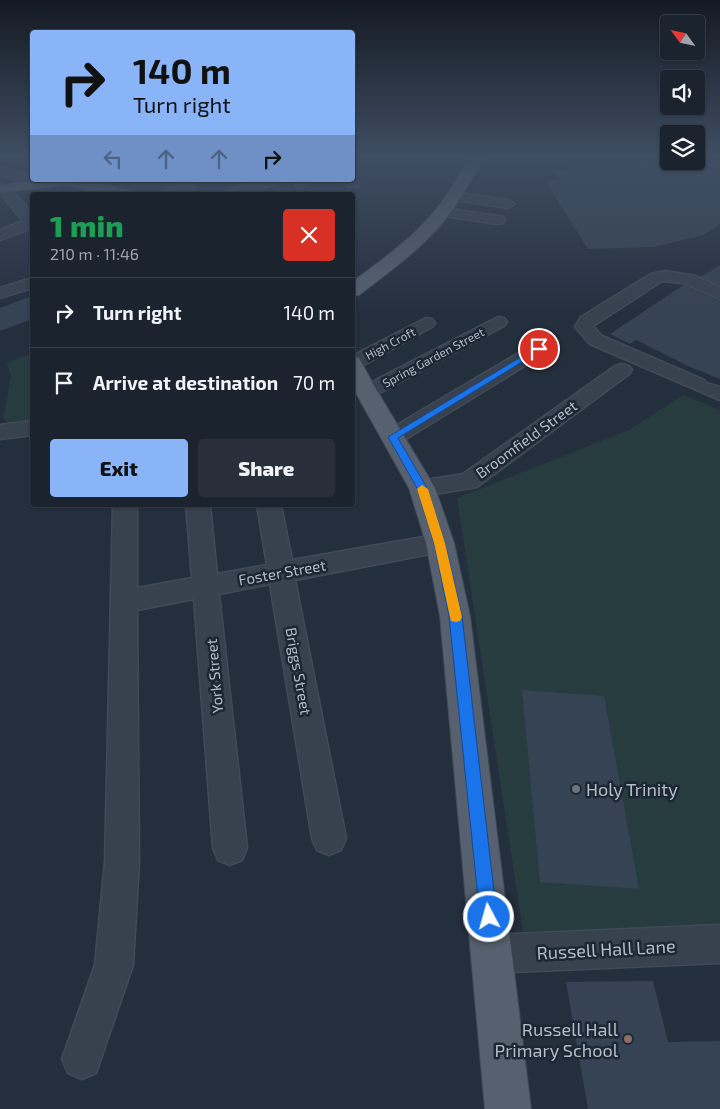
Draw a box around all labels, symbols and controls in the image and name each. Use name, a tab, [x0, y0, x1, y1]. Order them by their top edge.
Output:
north arrow	[660, 15, 705, 60]
map controls	[660, 15, 705, 170]
text: 140 m	[133, 49, 231, 91]
icon: right	[50, 50, 115, 115]
button: sound	[660, 70, 705, 115]
text: Turn right	[133, 91, 231, 117]
button: layers	[660, 125, 705, 170]
icon: left	[99, 145, 127, 173]
icon: ahead	[152, 145, 180, 173]
icon: ahead	[205, 145, 233, 173]
icon: right	[258, 145, 286, 173]
text: 1 min	[50, 207, 124, 243]
button: close	[283, 209, 335, 261]
text: 210 m · 11:46	[50, 244, 139, 263]
icon: right	[50, 299, 78, 327]
text: Turn right	[93, 301, 181, 324]
text: 140 m	[283, 301, 335, 324]
street label: High Croft	[363, 324, 418, 362]
street label: Spring Garden Street	[380, 324, 487, 390]
pin	[518, 328, 560, 370]
icon: arrive	[525, 335, 553, 363]
icon: arrive	[50, 369, 78, 397]
text: Arrive at destination	[93, 371, 278, 394]
text: 70 m	[293, 371, 335, 394]
street label: Broomfield Street	[472, 396, 580, 482]
button: Exit	[50, 439, 188, 497]
button: Share	[198, 439, 335, 497]
street label: Foster Street	[237, 555, 327, 589]
street label: Briggs Street	[282, 626, 316, 716]
street label: York Street	[202, 638, 226, 714]
place label: Holy Trinity	[586, 778, 678, 800]
marker: Holy Trinity	[570, 783, 582, 795]
position arrow	[462, 890, 514, 942]
street label: Russell Hall Lane	[536, 934, 676, 964]
place label: Russell Hall Primary School	[495, 1018, 619, 1061]
marker: Russell Hall Primary School	[622, 1033, 634, 1045]

